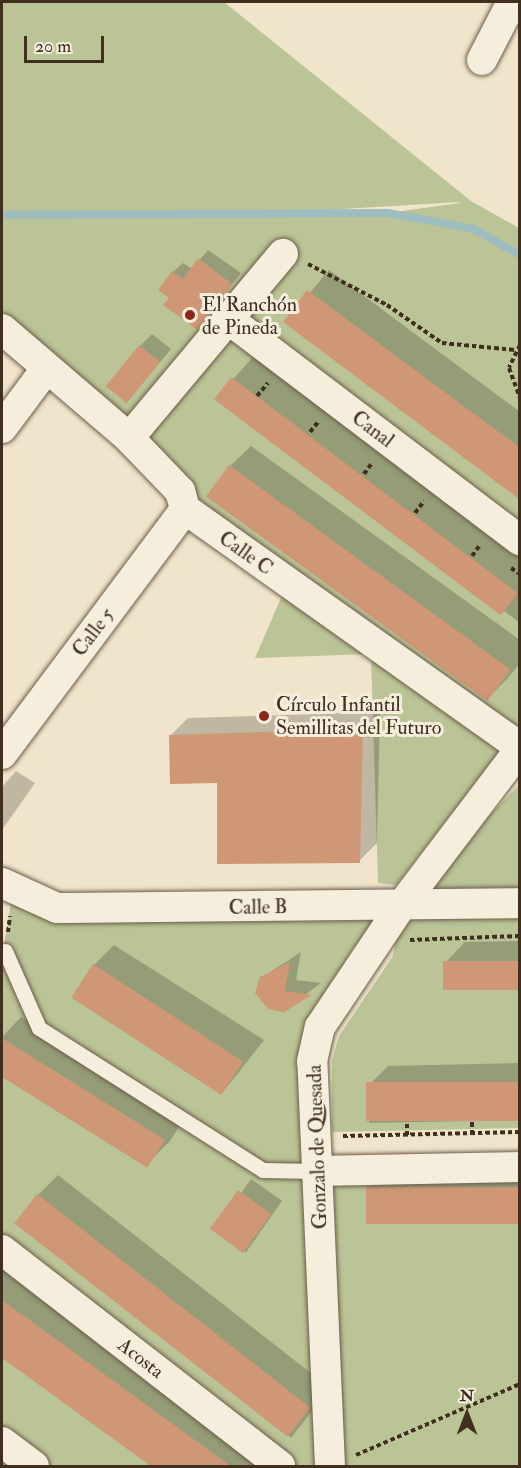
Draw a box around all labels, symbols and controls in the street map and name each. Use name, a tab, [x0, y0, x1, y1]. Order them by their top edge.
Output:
scale bar	[27, 24, 106, 62]
text: 20 m	[35, 35, 71, 58]
place label: El Ranchón de Pineda	[202, 292, 297, 339]
marker: El Ranchón de Pineda	[183, 308, 197, 322]
street label: Canal	[347, 405, 399, 453]
street label: Calle C	[214, 526, 278, 580]
street label: Calle 5	[67, 603, 119, 661]
place label: Círculo Infantil Semillitas del Futuro	[276, 692, 441, 739]
marker: Círculo Infantil Semillitas del Futuro	[257, 709, 271, 723]
street label: Calle B	[228, 894, 288, 920]
street label: Gonzalo de Quesada	[302, 1064, 332, 1230]
street label: Acosta	[113, 1333, 169, 1383]
north arrow	[437, 1384, 497, 1444]
text: N	[460, 1386, 474, 1406]

